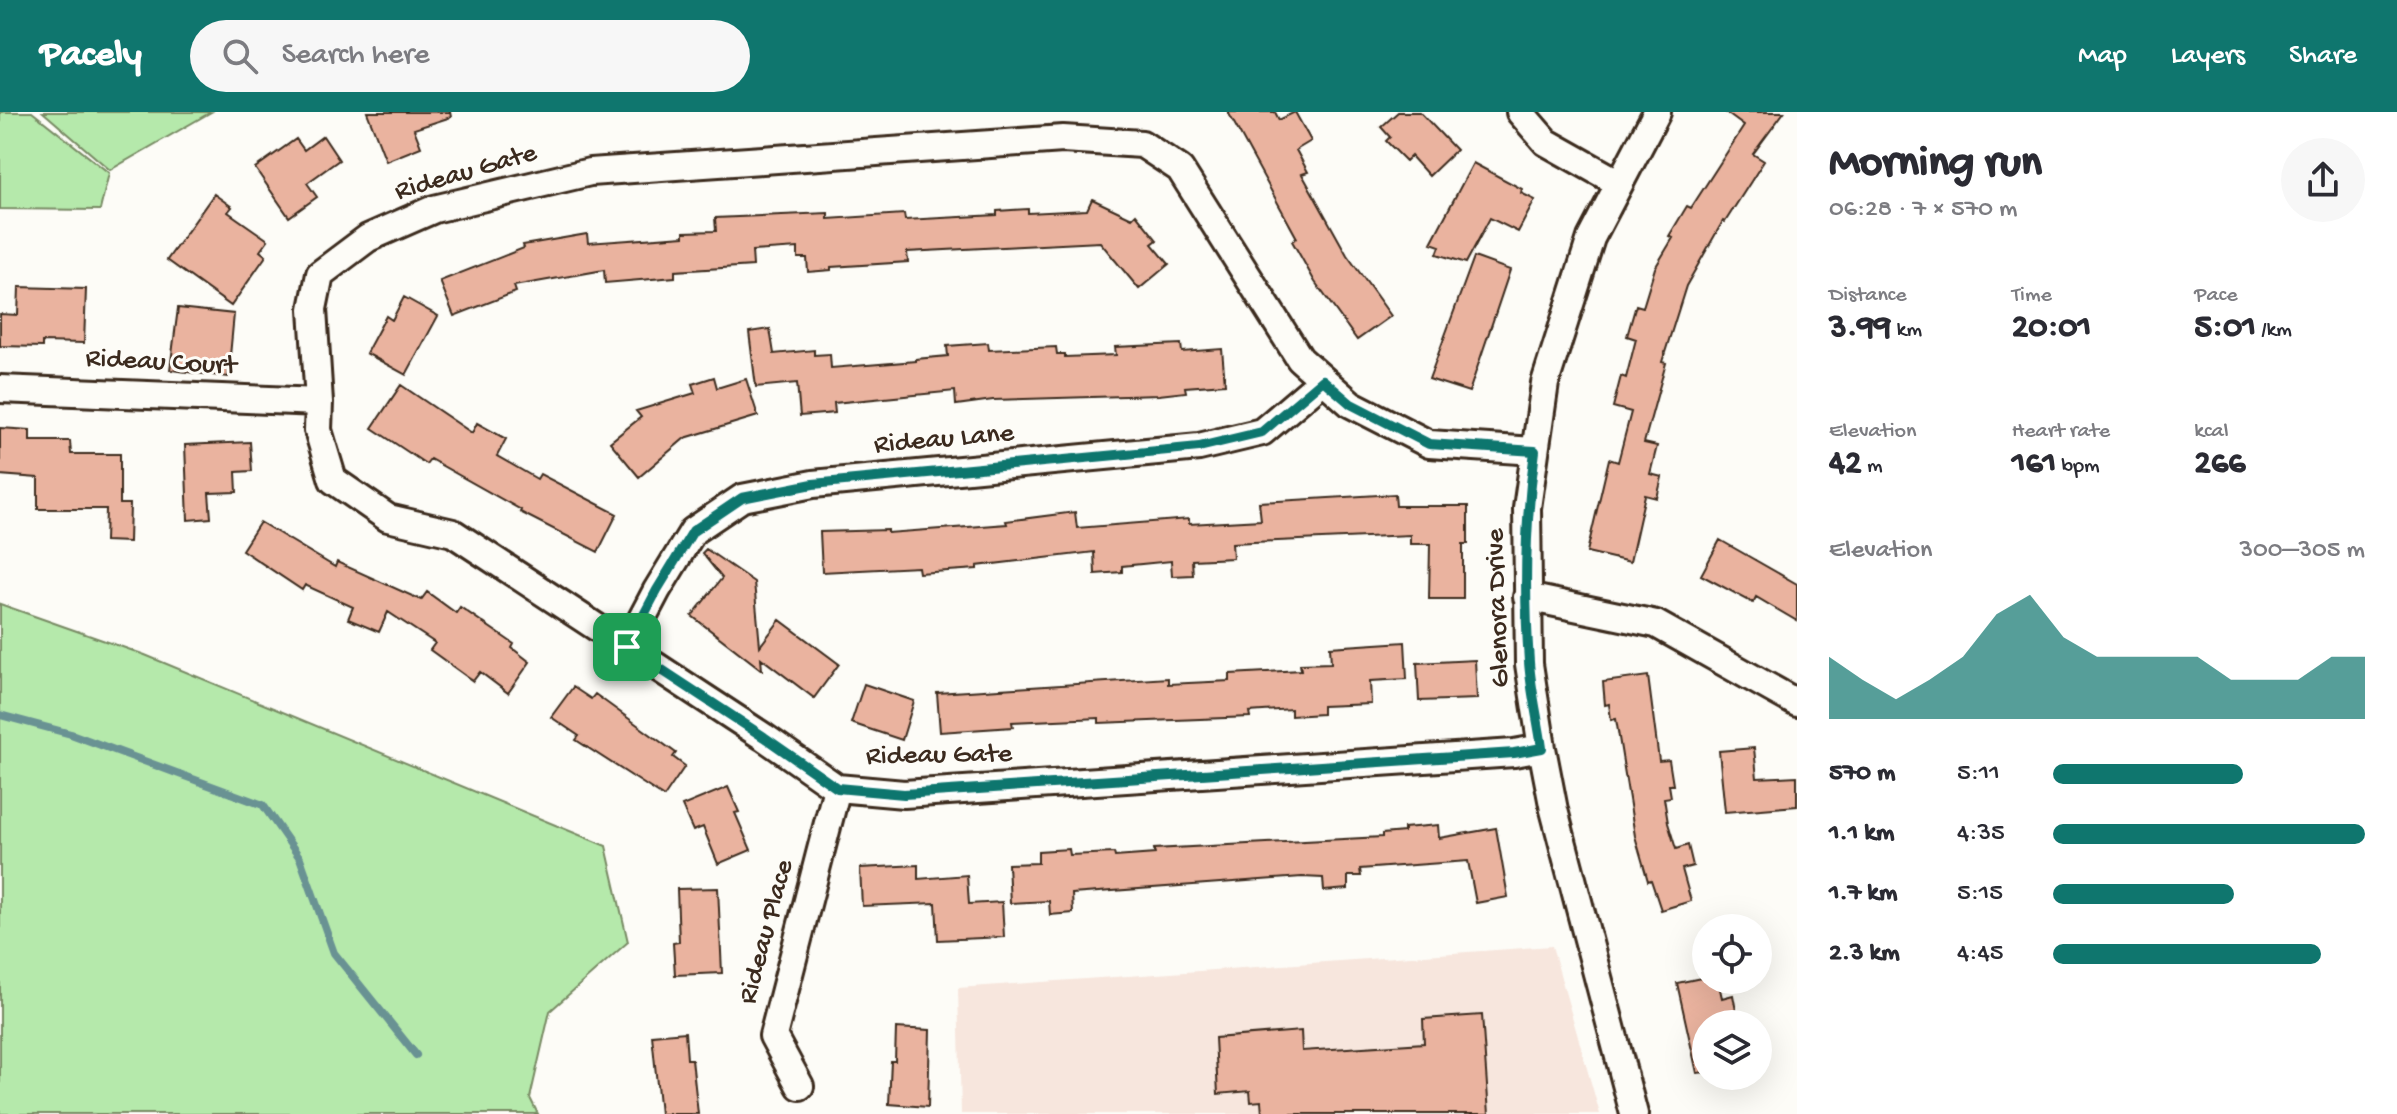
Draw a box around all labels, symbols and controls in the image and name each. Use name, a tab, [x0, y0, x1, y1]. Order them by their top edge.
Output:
search box	[190, 20, 750, 92]
text: Pacely	[40, 34, 142, 78]
icon: search	[218, 34, 262, 78]
text: Search here	[282, 39, 429, 74]
text: Map	[2078, 40, 2127, 73]
text: Layers	[2171, 40, 2245, 73]
text: Share	[2289, 40, 2357, 73]
street label: Rideau Gate	[391, 137, 541, 209]
button: share	[2281, 138, 2365, 222]
text: Morning run	[1829, 139, 2042, 191]
text: 06:28 · 7 × 570 m	[1829, 195, 2018, 226]
text: Distance	[1829, 283, 1907, 309]
text: Time	[2012, 283, 2052, 309]
text: Pace	[2194, 283, 2238, 309]
text: 3.99	[1829, 309, 1891, 349]
text: 20:01	[2012, 309, 2091, 349]
text: 5:01	[2194, 309, 2256, 349]
text: km	[1891, 318, 1922, 344]
text: /km	[2256, 318, 2292, 344]
street label: Rideau Court	[85, 343, 240, 384]
street label: Rideau Lane	[873, 417, 1016, 463]
text: Elevation	[1829, 419, 1916, 445]
text: Heart rate	[2012, 419, 2110, 445]
text: kcal	[2194, 419, 2229, 445]
text: 42	[1829, 445, 1862, 485]
text: 161	[2012, 445, 2056, 485]
text: 266	[2194, 445, 2245, 485]
text: m	[1862, 454, 1883, 480]
text: bpm	[2056, 454, 2100, 480]
street label: Glenora Drive	[1480, 527, 1518, 688]
text: Elevation	[1829, 536, 1932, 567]
text: 300–305 m	[2239, 536, 2365, 567]
pin	[593, 613, 661, 681]
icon: arrive	[605, 625, 649, 669]
street label: Rideau Gate	[866, 738, 1013, 774]
text: 570 m	[1829, 759, 1896, 790]
text: 5:11	[1957, 759, 2000, 790]
text: 1.1 km	[1829, 819, 1894, 850]
text: 4:35	[1957, 819, 2005, 850]
street label: Rideau Place	[732, 856, 802, 1008]
text: 1.7 km	[1829, 879, 1897, 910]
text: 5:15	[1957, 879, 2003, 910]
map controls	[1692, 914, 1772, 1090]
button: locate	[1692, 914, 1772, 994]
text: 2.3 km	[1829, 939, 1900, 970]
text: 4:45	[1957, 939, 2003, 970]
button: layers	[1692, 1010, 1772, 1090]

